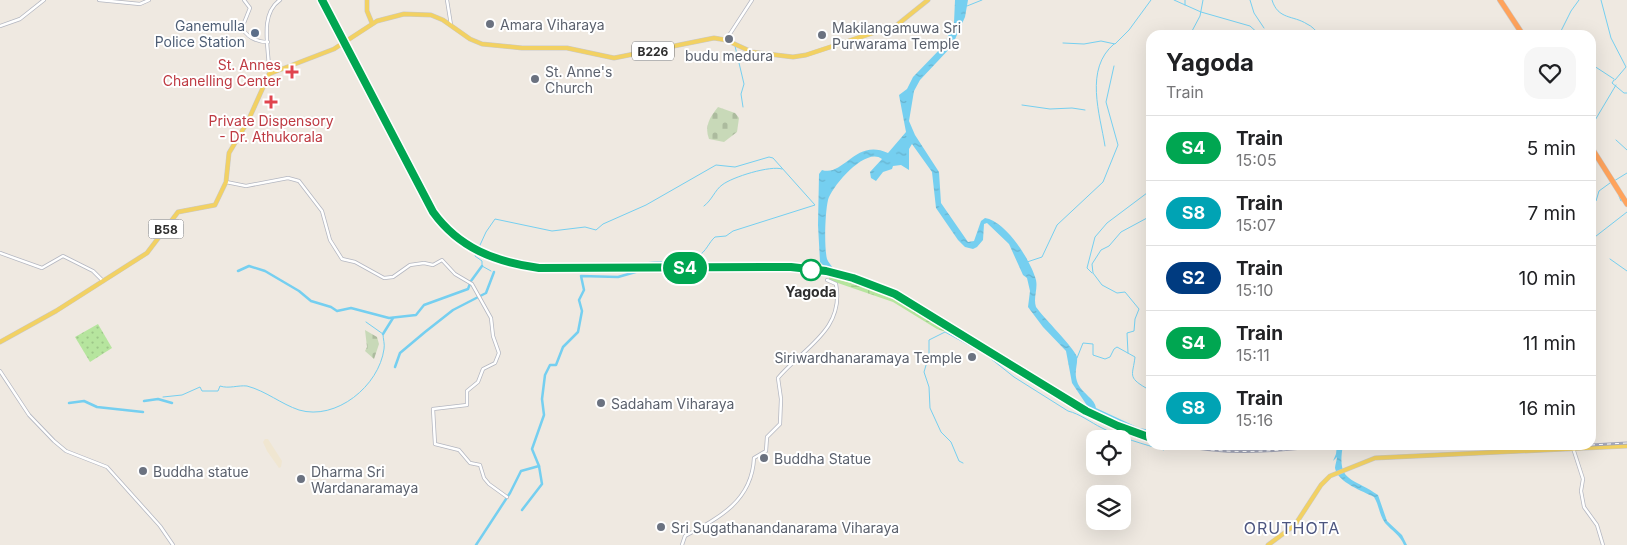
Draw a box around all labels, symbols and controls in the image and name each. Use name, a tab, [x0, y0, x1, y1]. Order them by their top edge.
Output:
place label: Amara Viharaya	[500, 16, 605, 33]
place label: Ganemulla Police Station	[155, 17, 245, 50]
marker: Amara Viharaya	[484, 18, 496, 30]
place label: Makilangamuwa Sri Purwarama Temple	[832, 19, 961, 52]
marker: Ganemulla Police Station	[249, 27, 261, 39]
marker: Makilangamuwa Sri Purwarama Temple	[816, 29, 828, 41]
marker: budu medura	[723, 33, 735, 45]
road number: B226	[632, 41, 674, 60]
place label: budu medura	[685, 47, 773, 64]
button: heart	[1524, 47, 1576, 99]
text: Yagoda	[1166, 48, 1254, 77]
place label: St. Annes Chanelling Center	[163, 56, 281, 89]
place label: St. Anne's Church	[545, 63, 612, 96]
marker: St. Annes Chanelling Center	[285, 65, 299, 79]
marker: St. Anne's Church	[529, 73, 541, 85]
text: Train	[1166, 82, 1204, 102]
marker: Private Dispensory - Dr. Athukorala	[264, 95, 278, 109]
place label: Private Dispensory - Dr. Athukorala	[208, 112, 334, 145]
text: Train	[1236, 127, 1283, 150]
text: S4	[1182, 137, 1205, 158]
text: 5 min	[1527, 137, 1576, 160]
text: 15:05	[1236, 150, 1277, 170]
text: Train	[1236, 192, 1283, 215]
text: S8	[1182, 202, 1205, 223]
text: 7 min	[1527, 202, 1576, 225]
text: 15:07	[1236, 215, 1276, 235]
road number: B58	[148, 220, 184, 238]
line badge: S4	[662, 252, 708, 284]
text: S4	[673, 257, 697, 278]
text: Train	[1236, 257, 1283, 280]
marker: Yagoda	[800, 259, 822, 281]
text: S2	[1182, 267, 1205, 288]
text: 10 min	[1518, 267, 1576, 290]
text: 15:10	[1236, 280, 1273, 300]
place label: Yagoda	[785, 283, 837, 300]
text: Train	[1236, 322, 1283, 345]
text: S4	[1182, 332, 1205, 353]
text: 11 min	[1523, 332, 1576, 355]
text: 15:11	[1236, 345, 1270, 365]
place label: Siriwardhanaramaya Temple	[774, 349, 962, 366]
marker: Siriwardhanaramaya Temple	[966, 351, 978, 363]
text: Train	[1236, 387, 1283, 410]
place label: Sadaham Viharaya	[611, 395, 734, 412]
marker: Sadaham Viharaya	[595, 397, 607, 409]
text: S8	[1182, 397, 1205, 418]
text: 16 min	[1519, 397, 1576, 420]
text: 15:16	[1236, 410, 1273, 430]
map controls	[1086, 430, 1131, 530]
button: locate	[1086, 430, 1131, 475]
place label: Buddha Statue	[774, 450, 871, 467]
marker: Buddha Statue	[758, 452, 770, 464]
place label: Buddha statue	[153, 463, 249, 480]
place label: Dharma Sri Wardanaramaya	[311, 463, 418, 496]
marker: Buddha statue	[137, 465, 149, 477]
marker: Dharma Sri Wardanaramaya	[295, 473, 307, 485]
button: layers	[1086, 485, 1131, 530]
district label: ORUTHOTA	[1244, 518, 1340, 538]
place label: Sri Sugathanandanarama Viharaya	[671, 519, 899, 536]
marker: Sri Sugathanandanarama Viharaya	[655, 521, 667, 533]

